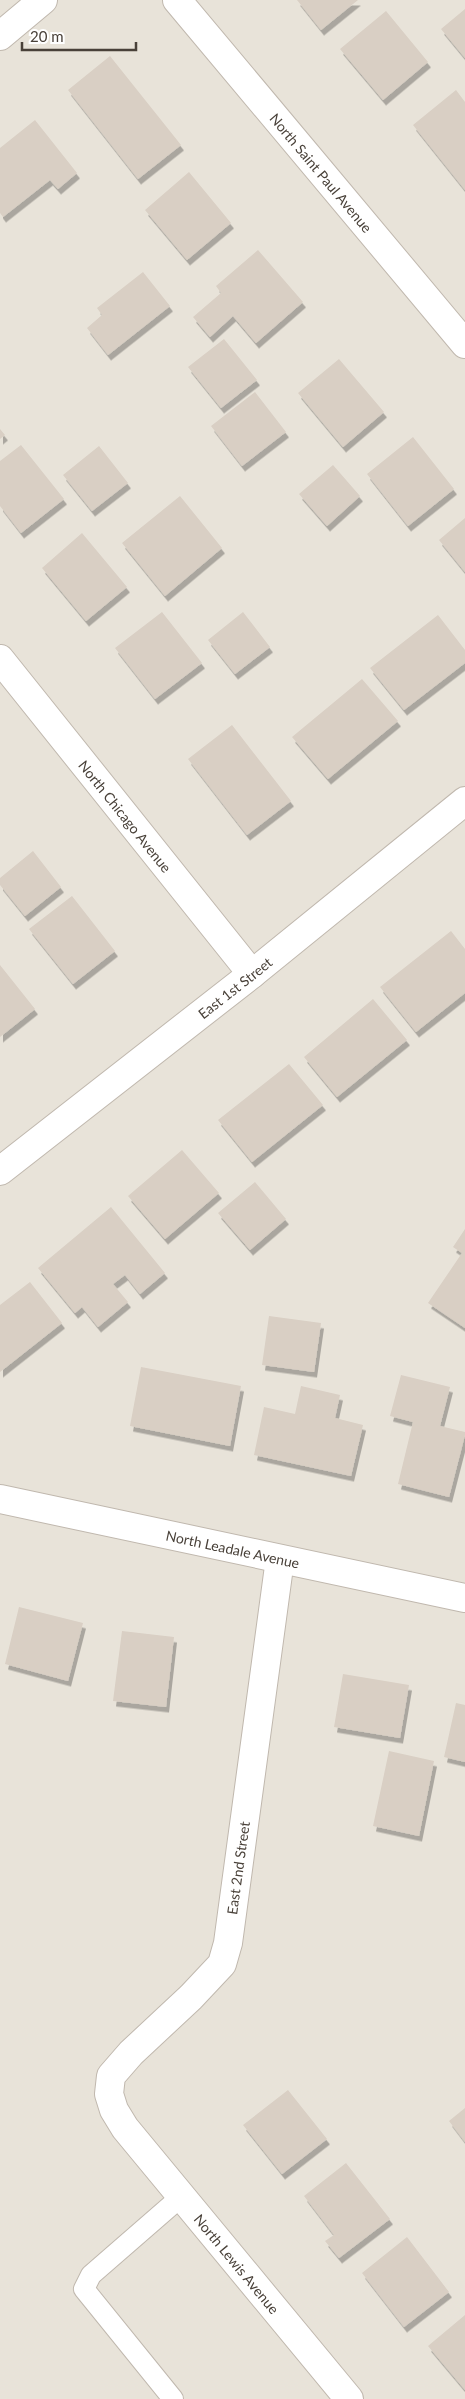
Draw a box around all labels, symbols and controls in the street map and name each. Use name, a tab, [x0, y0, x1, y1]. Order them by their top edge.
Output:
scale bar	[22, 20, 136, 52]
text: 20 m	[30, 27, 64, 45]
street label: North Saint Paul Avenue	[267, 110, 376, 235]
street label: North Chicago Avenue	[76, 756, 176, 875]
street label: East 1st Street	[194, 953, 275, 1022]
street label: North Leadale Avenue	[164, 1526, 301, 1571]
street label: East 2nd Street	[223, 1820, 253, 1916]
street label: North Lewis Avenue	[191, 2210, 283, 2317]

